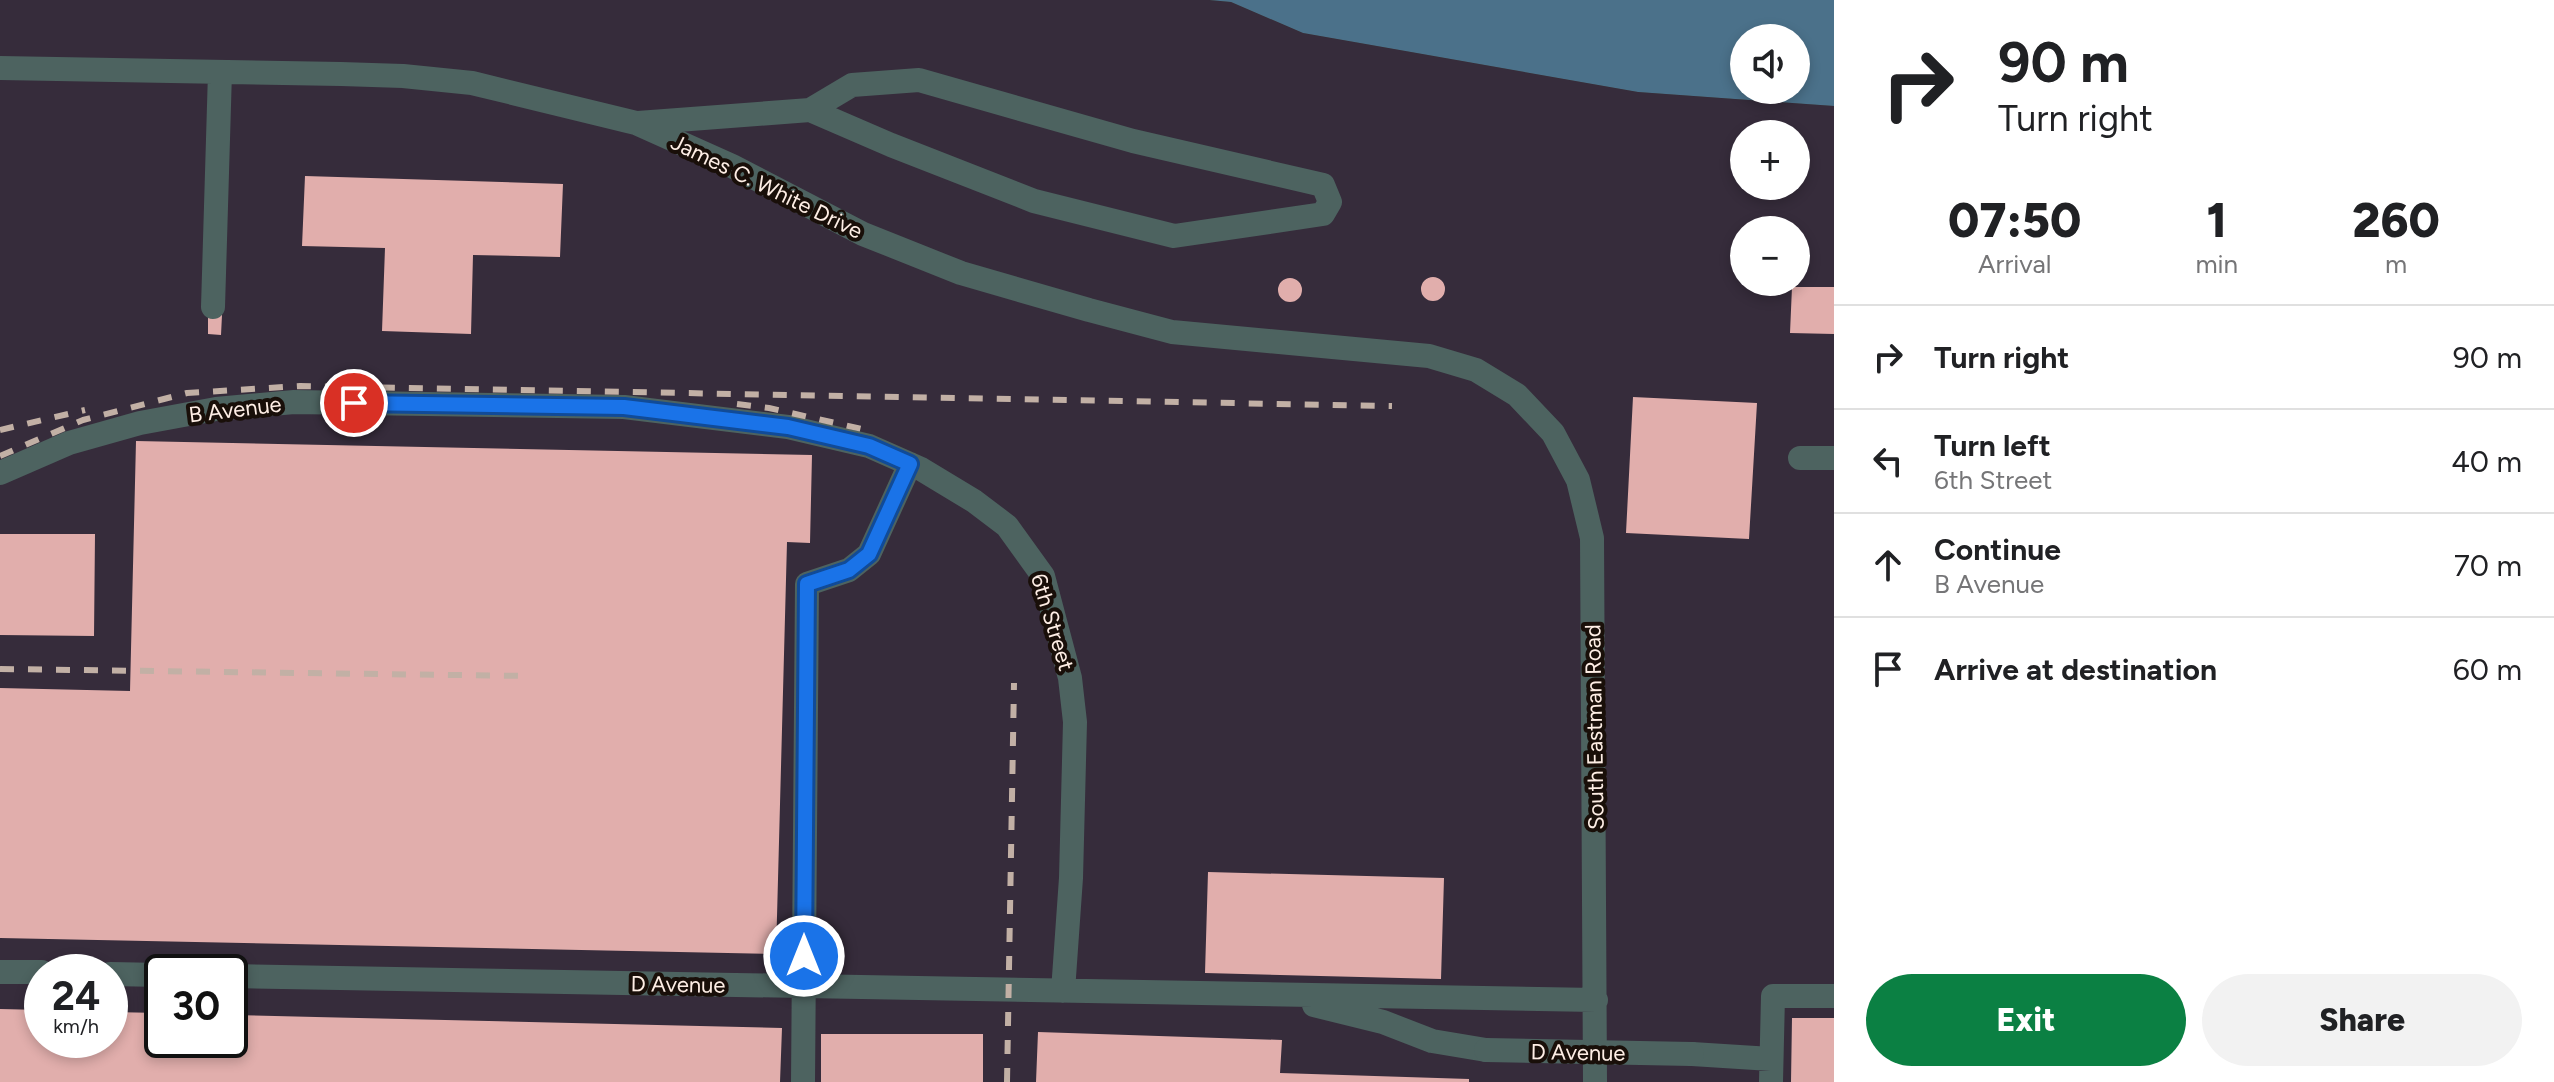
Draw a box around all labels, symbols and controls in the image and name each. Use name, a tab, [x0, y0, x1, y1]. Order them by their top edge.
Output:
map controls	[1730, 24, 1810, 296]
button: sound	[1730, 24, 1810, 104]
text: 90 m	[1998, 29, 2129, 96]
icon: right	[1866, 32, 1970, 136]
text: Turn right	[1998, 97, 2153, 140]
button: +	[1730, 120, 1810, 200]
street label: James C. White Drive	[667, 128, 867, 245]
text: 07:50	[1948, 191, 2081, 249]
text: 1	[2207, 191, 2227, 249]
text: 260	[2352, 191, 2440, 249]
button: −	[1730, 216, 1810, 296]
text: Arrival	[1978, 248, 2051, 280]
text: min	[2195, 248, 2238, 280]
text: m	[2385, 248, 2407, 280]
icon: right	[1866, 335, 1910, 379]
text: Turn right	[1934, 339, 2069, 376]
text: 90 m	[2453, 339, 2522, 376]
pin	[320, 369, 388, 437]
icon: arrive	[332, 381, 376, 425]
street label: B Avenue	[187, 390, 283, 429]
text: Turn left	[1934, 427, 2051, 464]
icon: left	[1866, 439, 1910, 483]
text: 40 m	[2451, 443, 2522, 480]
text: 6th Street	[1934, 464, 2052, 496]
text: Continue	[1934, 531, 2061, 568]
icon: ahead	[1866, 543, 1910, 587]
text: 70 m	[2454, 547, 2522, 584]
text: B Avenue	[1934, 568, 2044, 600]
street label: 6th Street	[1025, 570, 1080, 674]
street label: South Eastman Road	[1579, 624, 1610, 830]
icon: arrive	[1866, 647, 1910, 691]
text: Arrive at destination	[1934, 651, 2217, 688]
text: 60 m	[2453, 651, 2522, 688]
position arrow	[762, 914, 846, 998]
speed limit sign: 30	[144, 954, 248, 1058]
street label: D Avenue	[630, 970, 726, 999]
text: 24	[52, 972, 100, 1020]
button: Exit	[1866, 974, 2186, 1066]
button: Share	[2202, 974, 2522, 1066]
text: km/h	[53, 1014, 99, 1038]
street label: D Avenue	[1530, 1038, 1626, 1067]

